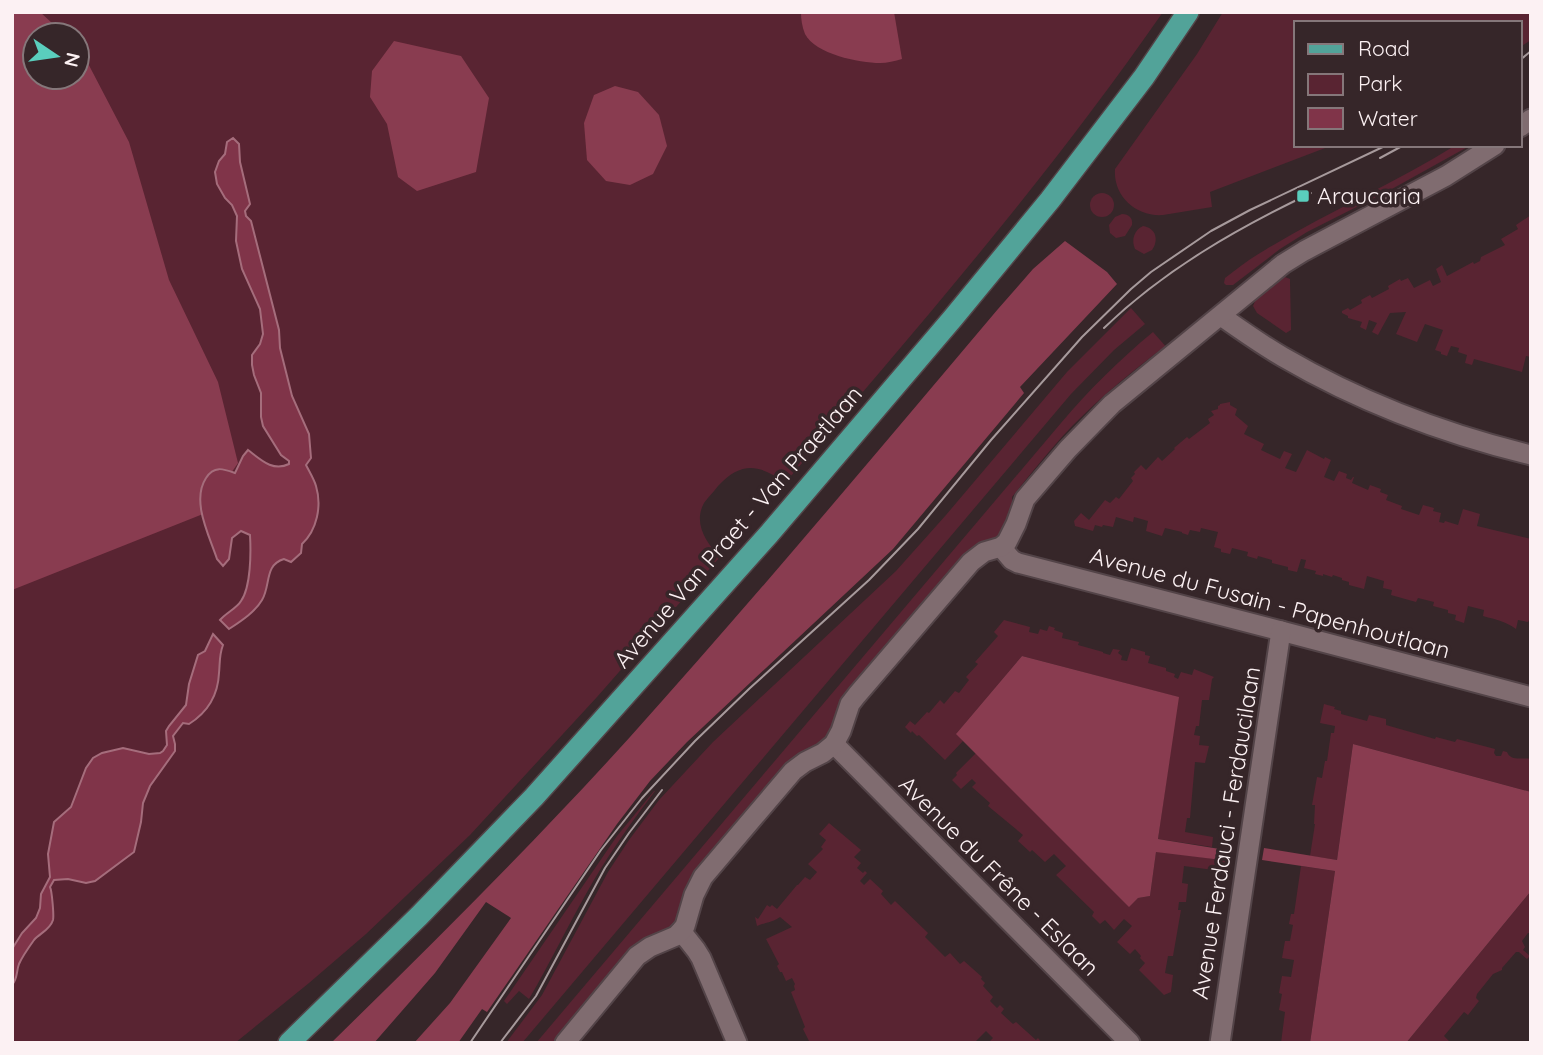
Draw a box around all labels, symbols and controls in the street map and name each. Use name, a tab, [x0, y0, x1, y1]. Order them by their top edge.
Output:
north arrow	[21, 21, 91, 91]
legend	[1294, 21, 1522, 147]
text: Road	[1358, 35, 1410, 61]
text: N	[59, 50, 86, 69]
text: Park	[1358, 70, 1402, 96]
text: Water	[1358, 105, 1418, 131]
place label: Araucaria	[1317, 181, 1421, 210]
marker: Araucaria	[1295, 188, 1311, 204]
street label: Avenue Van Praet - Van Praetlaan	[607, 380, 868, 674]
street label: Avenue du Fusain - Papenhoutlaan	[1087, 540, 1453, 665]
street label: Avenue Ferdauci - Ferdaucilaan	[1185, 665, 1266, 1001]
street label: Avenue du Frêne - Eslaan	[893, 770, 1105, 982]

